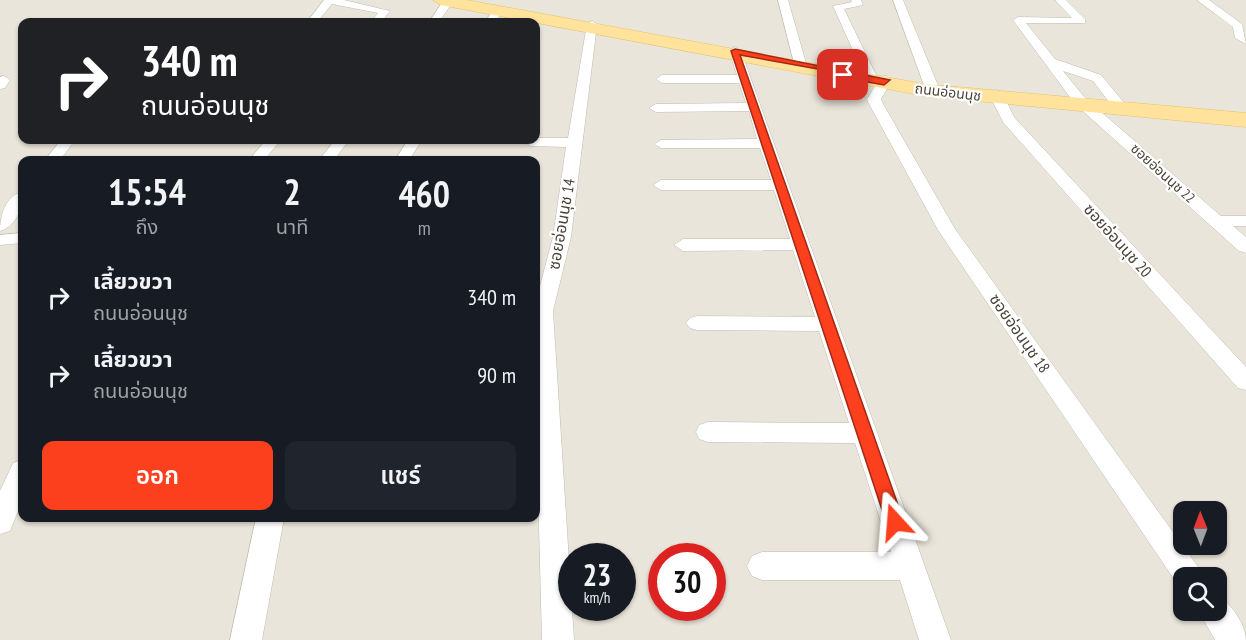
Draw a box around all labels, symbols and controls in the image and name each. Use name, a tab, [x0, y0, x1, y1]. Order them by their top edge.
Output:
text: 340 m	[141, 33, 238, 88]
icon: right	[42, 42, 120, 120]
pin	[817, 49, 868, 100]
icon: arrive	[826, 58, 859, 91]
street label: ถนนอ่อนนุช	[914, 79, 982, 105]
text: ถนนอ่อนนุช	[141, 88, 269, 122]
street label: ซอยอ่อนนุช 22	[1127, 139, 1199, 207]
text: 15:54	[108, 168, 186, 215]
text: 2	[284, 168, 301, 215]
text: 460	[398, 170, 450, 217]
street label: ซอยอ่อนนุช 14	[543, 177, 579, 271]
street label: ซอยอ่อนนุช 20	[1080, 199, 1156, 281]
text: ถึง	[136, 214, 158, 240]
text: นาที	[276, 214, 308, 240]
text: m	[418, 215, 431, 241]
text: เลี้ยวขวา	[93, 267, 173, 295]
icon: right	[42, 281, 75, 314]
text: 340 m	[467, 283, 516, 311]
street label: ซอยอ่อนนุช 18	[985, 290, 1055, 376]
text: ถนนอ่อนนุช	[93, 300, 188, 326]
text: เลี้ยวขวา	[93, 345, 173, 373]
icon: right	[42, 359, 75, 392]
text: 90 m	[477, 361, 516, 389]
text: ถนนอ่อนนุช	[93, 378, 188, 404]
button: ออก	[42, 441, 273, 510]
button: แชร์	[285, 441, 516, 510]
position arrow	[863, 490, 927, 554]
north arrow	[1173, 501, 1227, 555]
map controls	[1173, 501, 1227, 621]
speed limit sign: 30	[648, 543, 726, 621]
text: 23	[583, 555, 611, 594]
button: search	[1173, 567, 1227, 621]
text: km/h	[584, 588, 610, 607]

